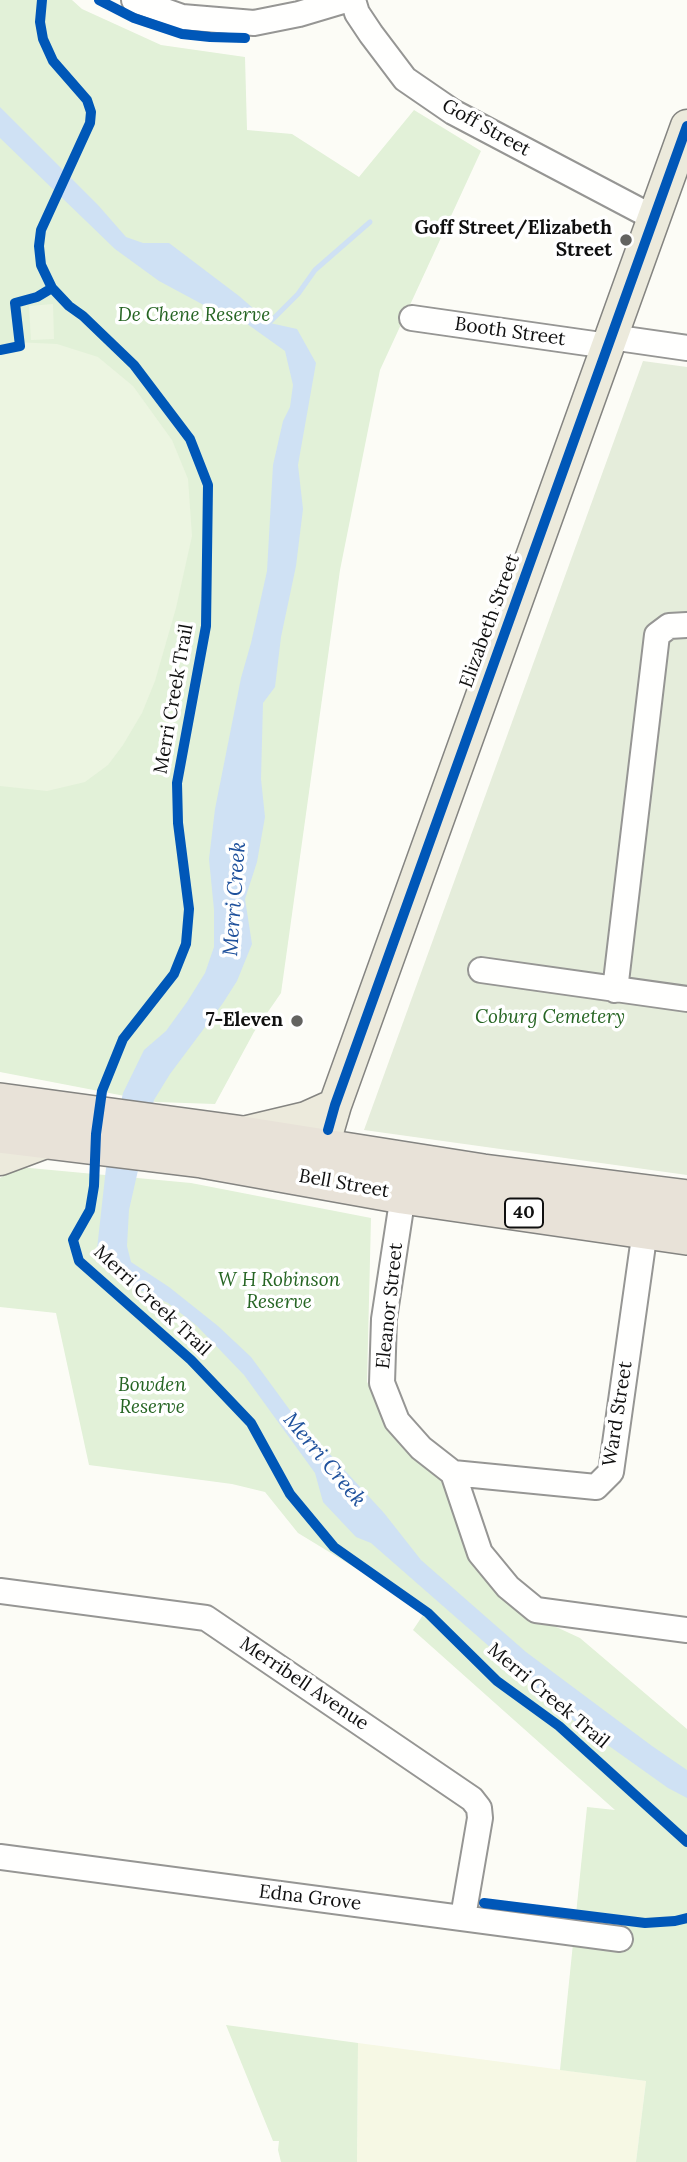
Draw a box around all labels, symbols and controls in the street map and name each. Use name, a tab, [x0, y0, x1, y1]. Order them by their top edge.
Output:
street label: Goff Street	[438, 94, 534, 162]
place label: Goff Street/Elizabeth Street	[414, 218, 612, 262]
marker: Goff Street/Elizabeth Street	[618, 232, 634, 248]
park label: De Chene Reserve	[118, 305, 270, 327]
street label: Booth Street	[453, 313, 567, 351]
street label: Elizabeth Street	[455, 551, 525, 691]
street label: Merri Creek Trail	[150, 622, 198, 776]
water label: Merri Creek	[218, 841, 252, 957]
park label: Coburg Cemetery	[475, 1007, 625, 1029]
place label: 7-Eleven	[206, 1010, 283, 1032]
marker: 7-Eleven	[289, 1013, 305, 1029]
street label: Bell Street	[297, 1165, 391, 1203]
road number: 40	[505, 1198, 543, 1228]
street label: Merri Creek Trail	[89, 1241, 215, 1361]
street label: Eleanor Street	[372, 1242, 408, 1370]
park label: W H Robinson Reserve	[218, 1270, 340, 1314]
street label: Ward Street	[598, 1360, 638, 1468]
park label: Bowden Reserve	[118, 1375, 186, 1419]
water label: Merri Creek	[277, 1408, 371, 1512]
street label: Merribell Avenue	[235, 1632, 373, 1736]
street label: Merri Creek Trail	[483, 1638, 613, 1754]
street label: Edna Grove	[258, 1880, 362, 1916]

